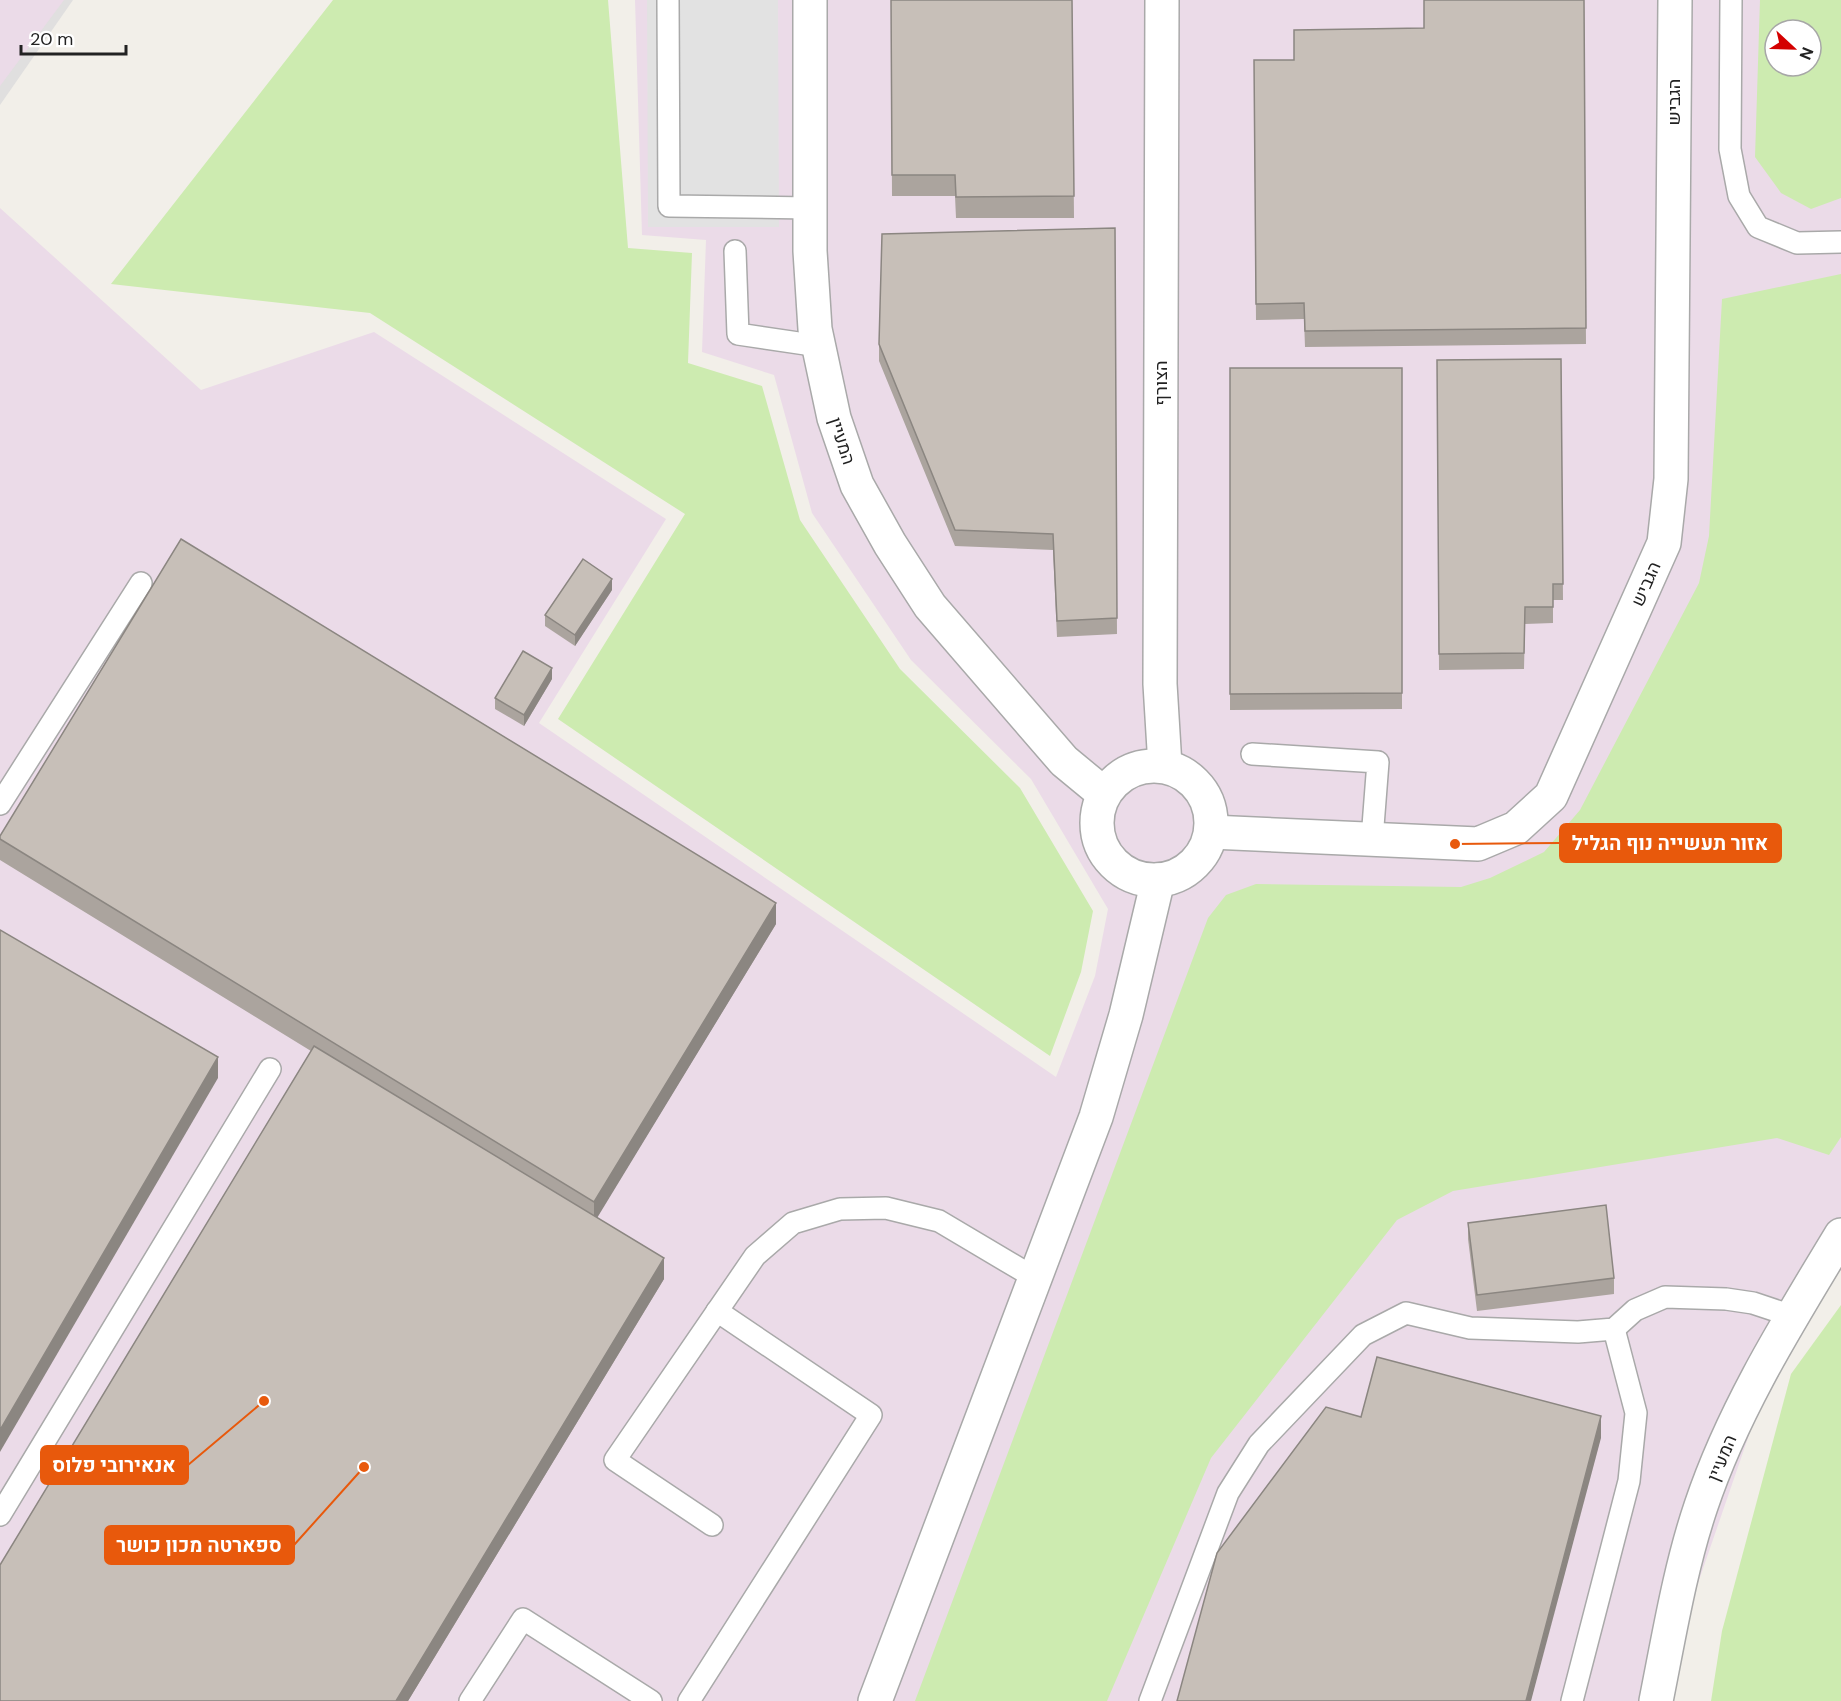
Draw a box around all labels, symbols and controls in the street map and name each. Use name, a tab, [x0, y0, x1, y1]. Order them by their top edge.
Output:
scale bar	[21, 18, 126, 56]
north arrow	[1763, 18, 1823, 78]
text: 20 m	[30, 27, 73, 51]
text: N	[1795, 44, 1818, 63]
street label: הגביש	[1662, 79, 1686, 125]
street label: הצורף	[1149, 360, 1173, 406]
street label: המעיין	[823, 414, 861, 468]
street label: הגביש	[1626, 558, 1666, 610]
callout: אזור תעשייה נוף הגליל	[1560, 824, 1781, 862]
text: אזור תעשייה נוף הגליל	[1572, 830, 1768, 856]
street label: המעיין	[1701, 1431, 1743, 1485]
callout: אנאירובי פלוס	[41, 1446, 188, 1484]
text: אנאירובי פלוס	[52, 1452, 176, 1478]
callout: ספארטה מכון כושר	[105, 1526, 294, 1564]
text: ספארטה מכון כושר	[116, 1532, 282, 1558]

